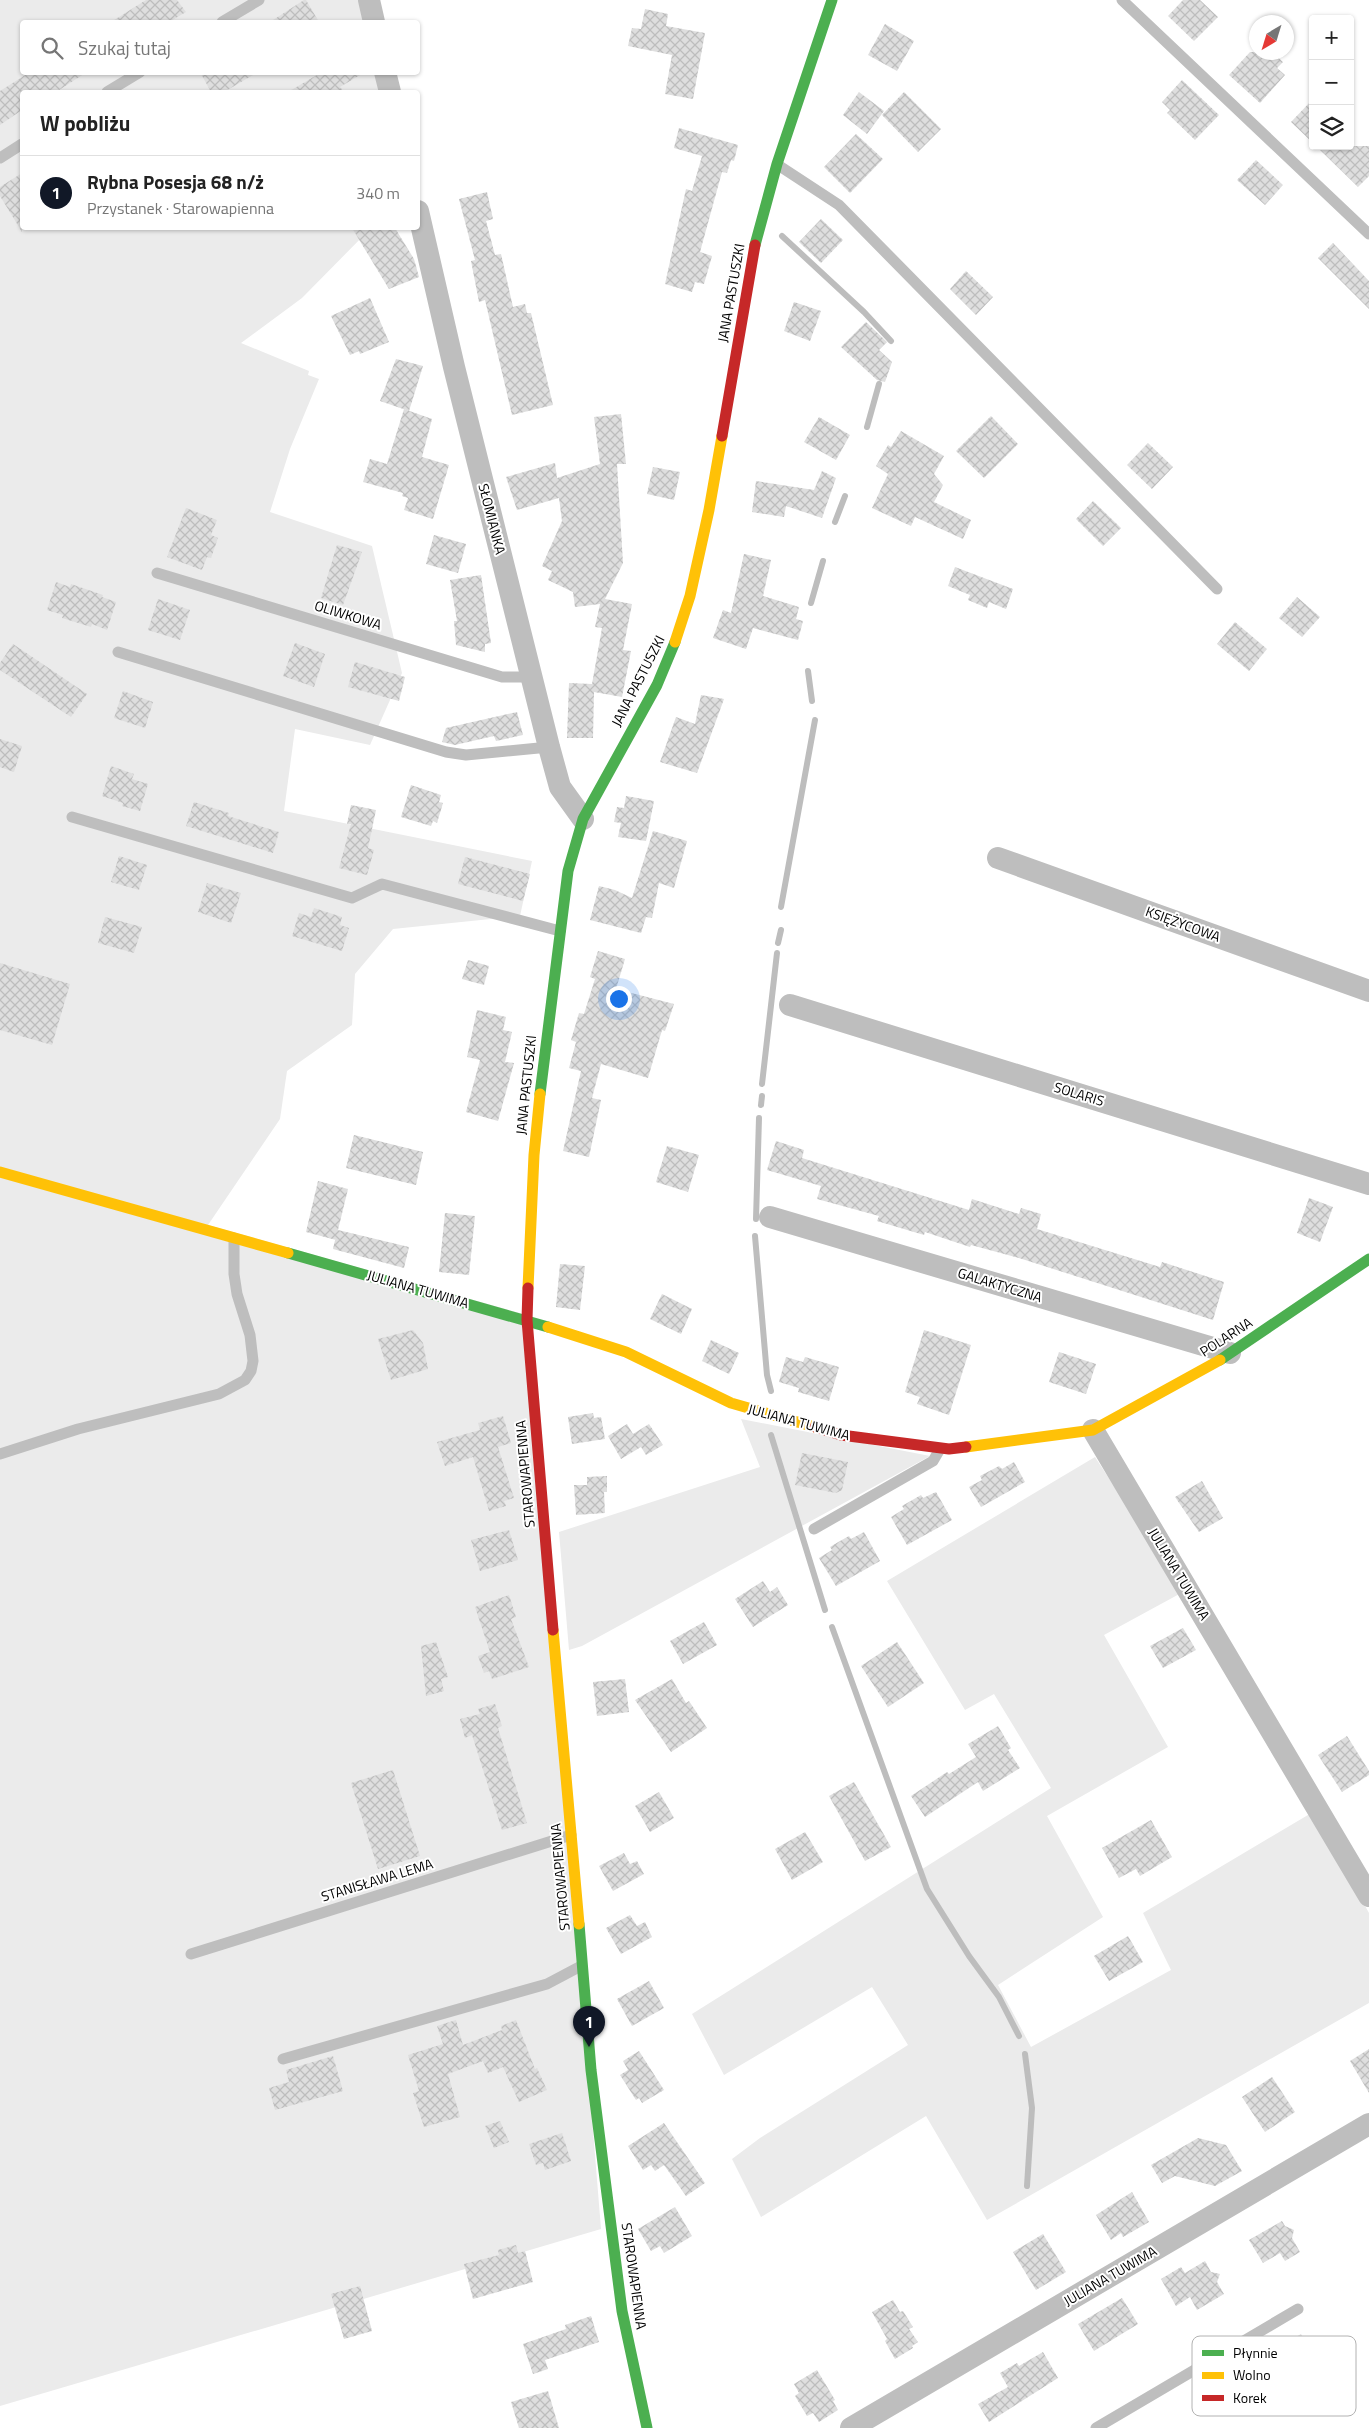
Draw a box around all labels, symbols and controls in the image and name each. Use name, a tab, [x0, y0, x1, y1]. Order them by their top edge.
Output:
north arrow	[1249, 15, 1294, 60]
map controls	[1309, 15, 1354, 150]
button: +	[1309, 15, 1354, 60]
search box	[20, 20, 420, 75]
text: Szukaj tutaj	[78, 33, 171, 62]
icon: search	[38, 34, 66, 62]
button: −	[1309, 60, 1354, 105]
button: layers	[1309, 105, 1354, 150]
text: W pobliżu	[40, 107, 130, 139]
text: Rybna Posesja 68 n/ż	[87, 167, 264, 196]
text: 1	[52, 181, 60, 205]
text: 340 m	[356, 181, 400, 205]
text: Przystanek · Starowapienna	[87, 196, 274, 220]
street label: JANA PASTUSZKI	[711, 242, 750, 344]
street label: SŁOMIANKA	[474, 481, 512, 557]
street label: OLIWKOWA	[312, 594, 385, 635]
street label: JANA PASTUSZKI	[606, 632, 670, 730]
street label: KSIĘŻYCOWA	[1143, 900, 1224, 947]
your location	[606, 986, 632, 1012]
street label: JANA PASTUSZKI	[510, 1034, 541, 1136]
street label: SOLARIS	[1051, 1076, 1107, 1111]
street label: GALAKTYCZNA	[955, 1262, 1046, 1308]
street label: JULIANA TUWIMA	[365, 1264, 472, 1313]
street label: POLARNA	[1195, 1311, 1257, 1361]
street label: JULIANA TUWIMA	[746, 1398, 853, 1445]
street label: STAROWAPIENNA	[509, 1419, 540, 1529]
street label: JULIANA TUWIMA	[1143, 1523, 1216, 1625]
street label: STAROWAPIENNA	[544, 1822, 575, 1932]
street label: STANISŁAWA LEMA	[318, 1852, 436, 1907]
pin: 1	[573, 2006, 605, 2047]
street label: STAROWAPIENNA	[617, 2221, 652, 2331]
street label: JULIANA TUWIMA	[1059, 2240, 1161, 2311]
legend	[1192, 2336, 1356, 2416]
text: Płynnie	[1233, 2342, 1278, 2363]
text: Wolno	[1233, 2364, 1271, 2385]
text: Korek	[1233, 2387, 1267, 2408]

